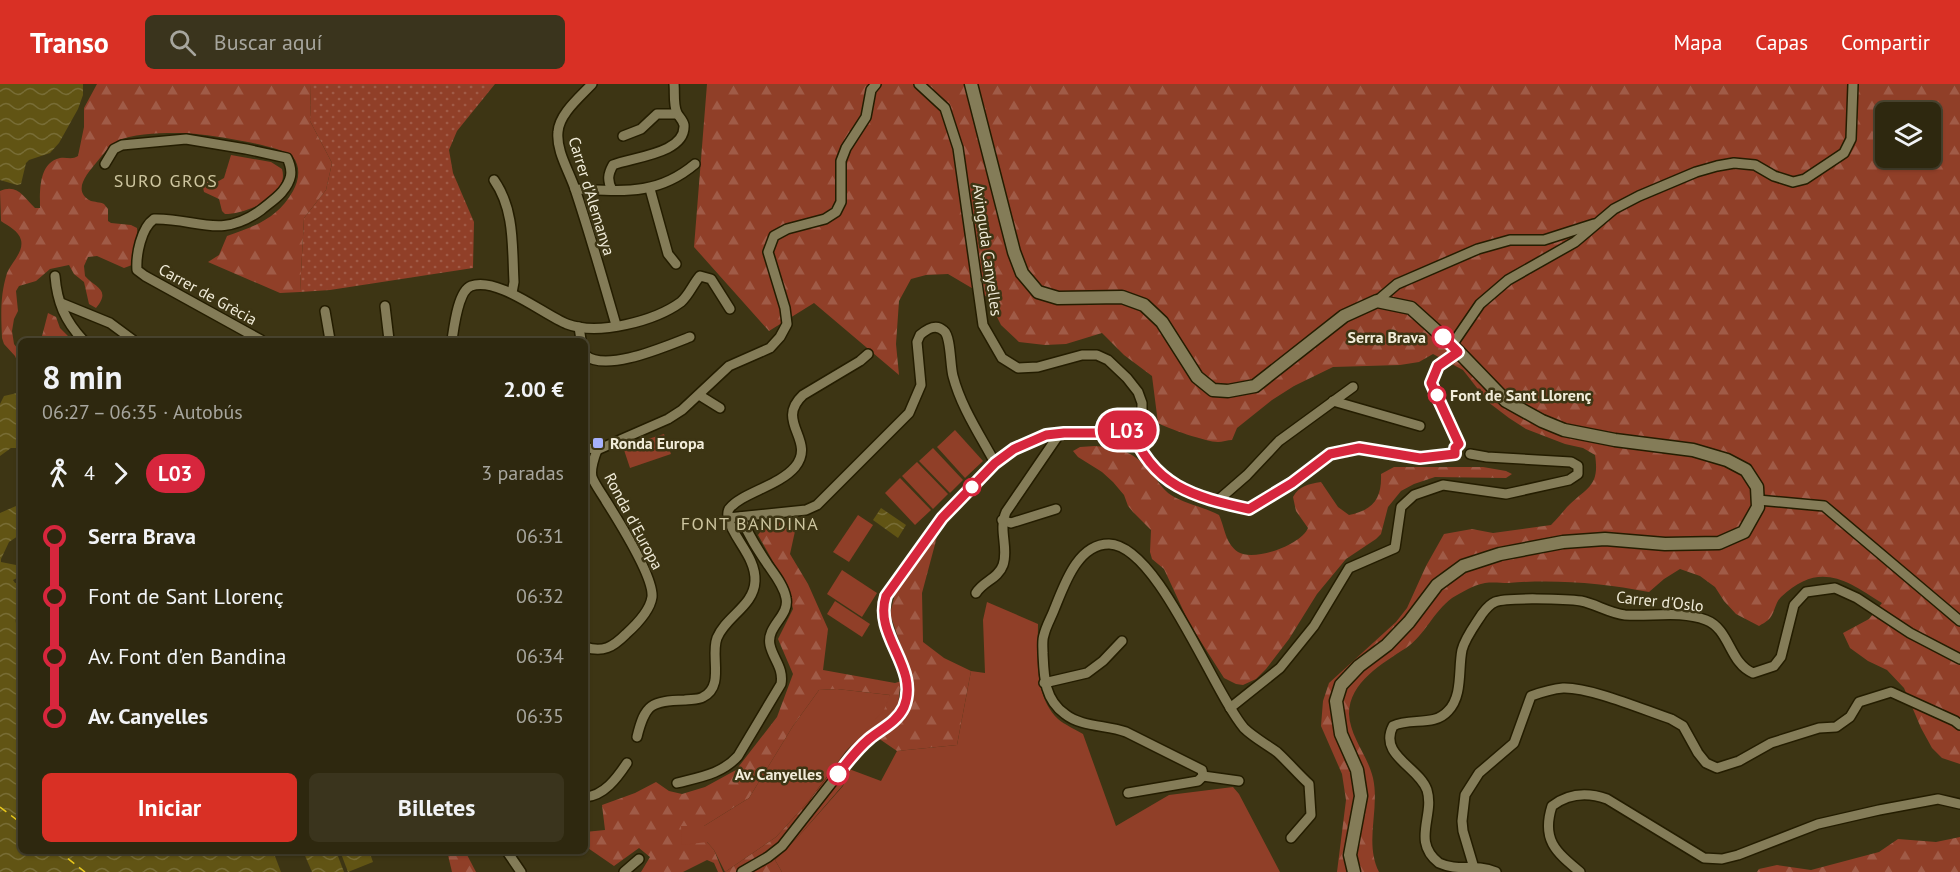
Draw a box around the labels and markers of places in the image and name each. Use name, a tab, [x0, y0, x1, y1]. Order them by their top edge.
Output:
marker: Serra Brava	[1432, 326, 1454, 348]
place label: Serra Brava	[1348, 327, 1426, 347]
place label: Font de Sant Llorenç	[1450, 385, 1592, 405]
marker: Font de Sant Llorenç	[1428, 386, 1446, 404]
place label: Ronda Europa	[610, 433, 705, 453]
marker: Ronda Europa	[591, 436, 605, 450]
unlabelled marker	[963, 478, 981, 496]
marker: Av. Canyelles	[827, 763, 849, 785]
place label: Av. Canyelles	[735, 764, 822, 784]

